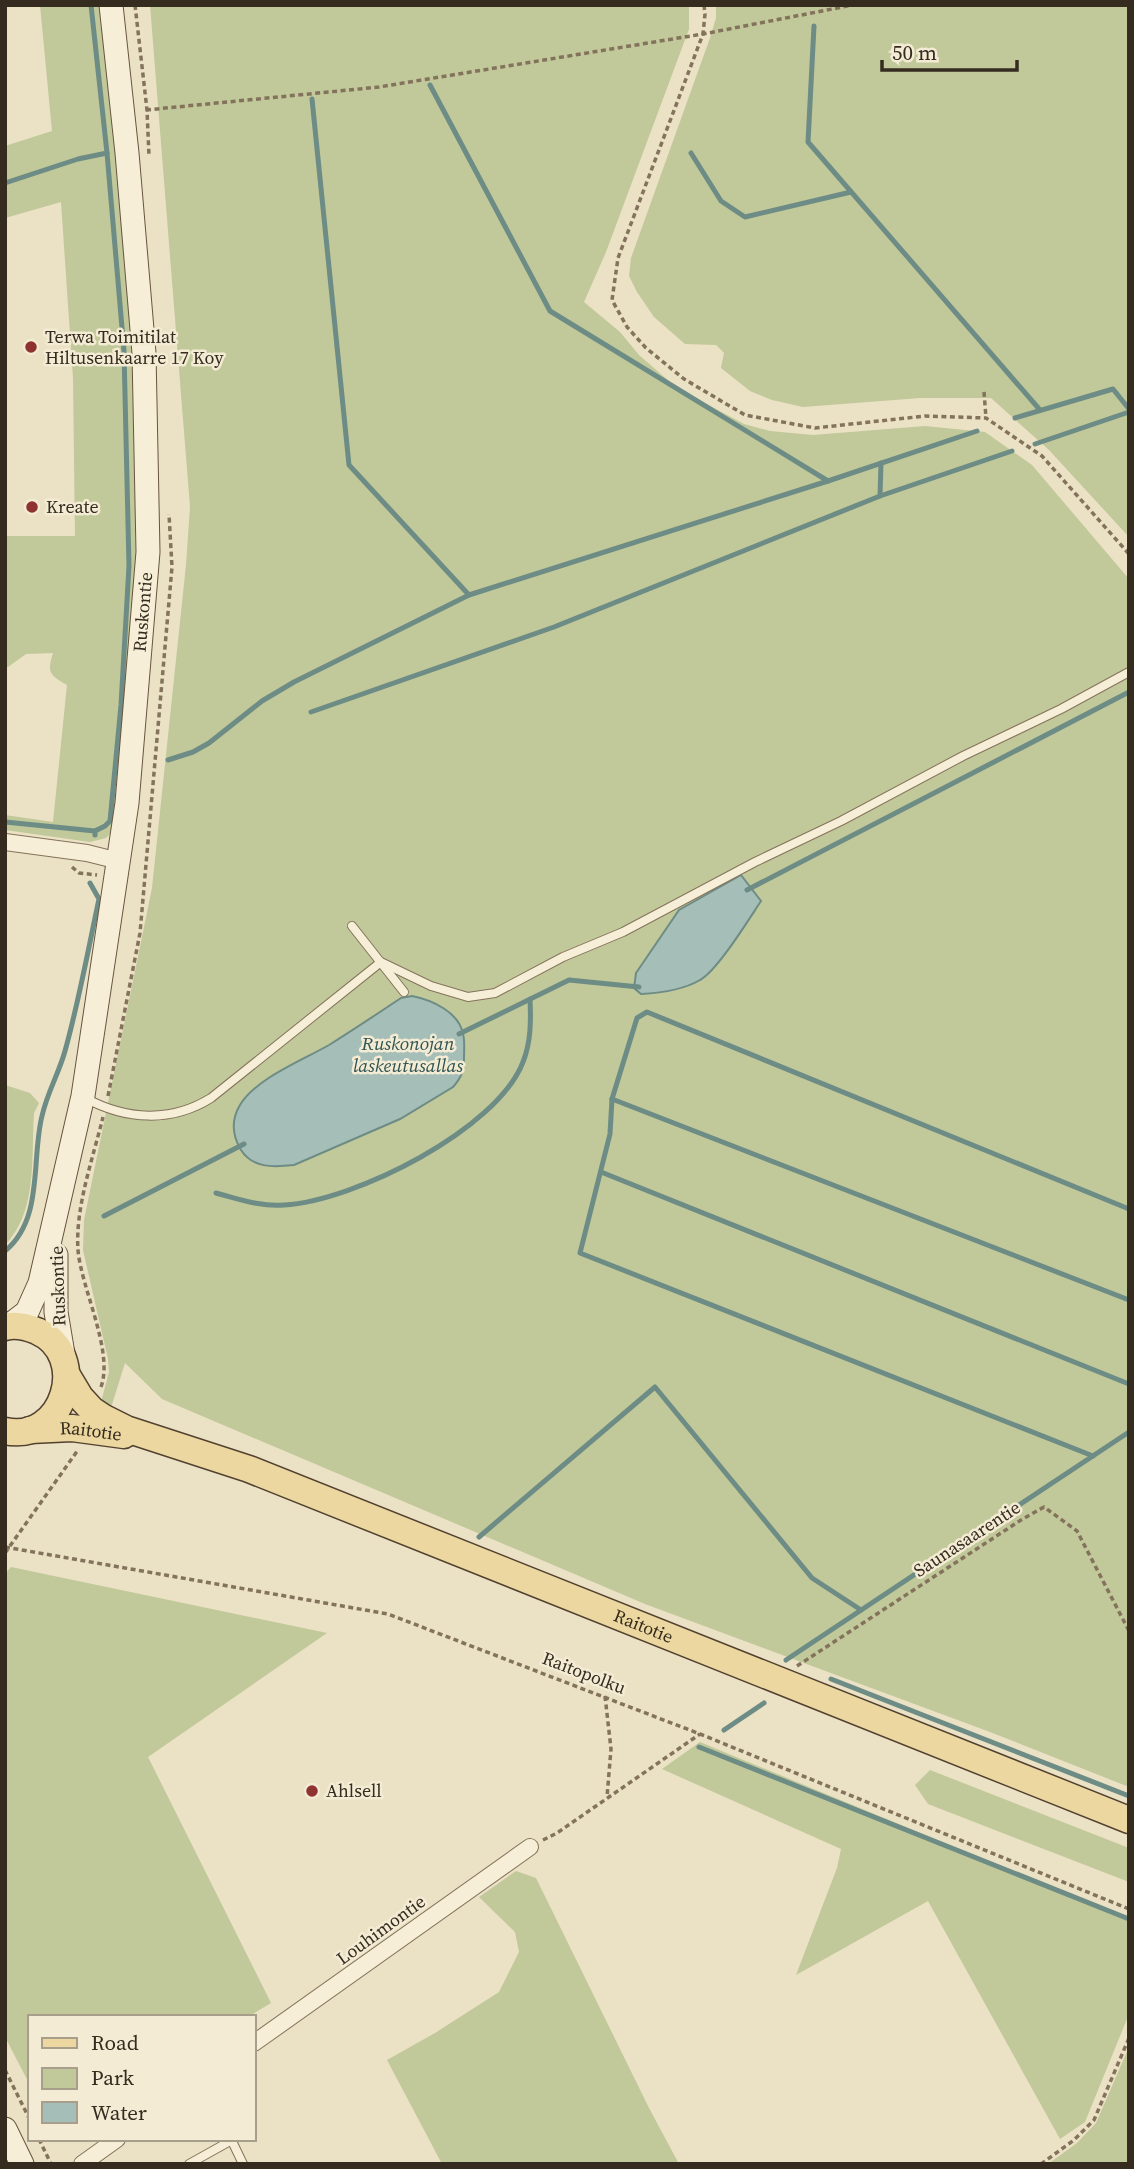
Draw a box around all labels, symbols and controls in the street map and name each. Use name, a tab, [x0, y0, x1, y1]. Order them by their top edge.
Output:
scale bar	[882, 28, 1017, 72]
text: 50 m	[892, 38, 937, 67]
place label: Terwa Toimitilat Hiltusenkaarre 17 Koy	[45, 324, 224, 370]
marker: Terwa Toimitilat Hiltusenkaarre 17 Koy	[23, 339, 39, 355]
place label: Kreate	[46, 494, 99, 519]
marker: Kreate	[24, 499, 40, 515]
street label: Ruskontie	[127, 571, 158, 653]
water label: Ruskonojan laskeutusallas	[353, 1030, 463, 1078]
street label: Ruskontie	[44, 1245, 71, 1327]
street label: Raitotie	[59, 1415, 123, 1447]
street label: Saunasaarentie	[908, 1495, 1025, 1583]
street label: Raitotie	[610, 1603, 677, 1649]
street label: Raitopolku	[539, 1645, 630, 1700]
place label: Ahlsell	[326, 1778, 382, 1803]
marker: Ahlsell	[304, 1783, 320, 1799]
street label: Louhimontie	[331, 1889, 430, 1970]
legend	[28, 2015, 256, 2141]
text: Road	[91, 2028, 139, 2057]
text: Park	[91, 2063, 135, 2092]
text: Water	[91, 2098, 147, 2127]

